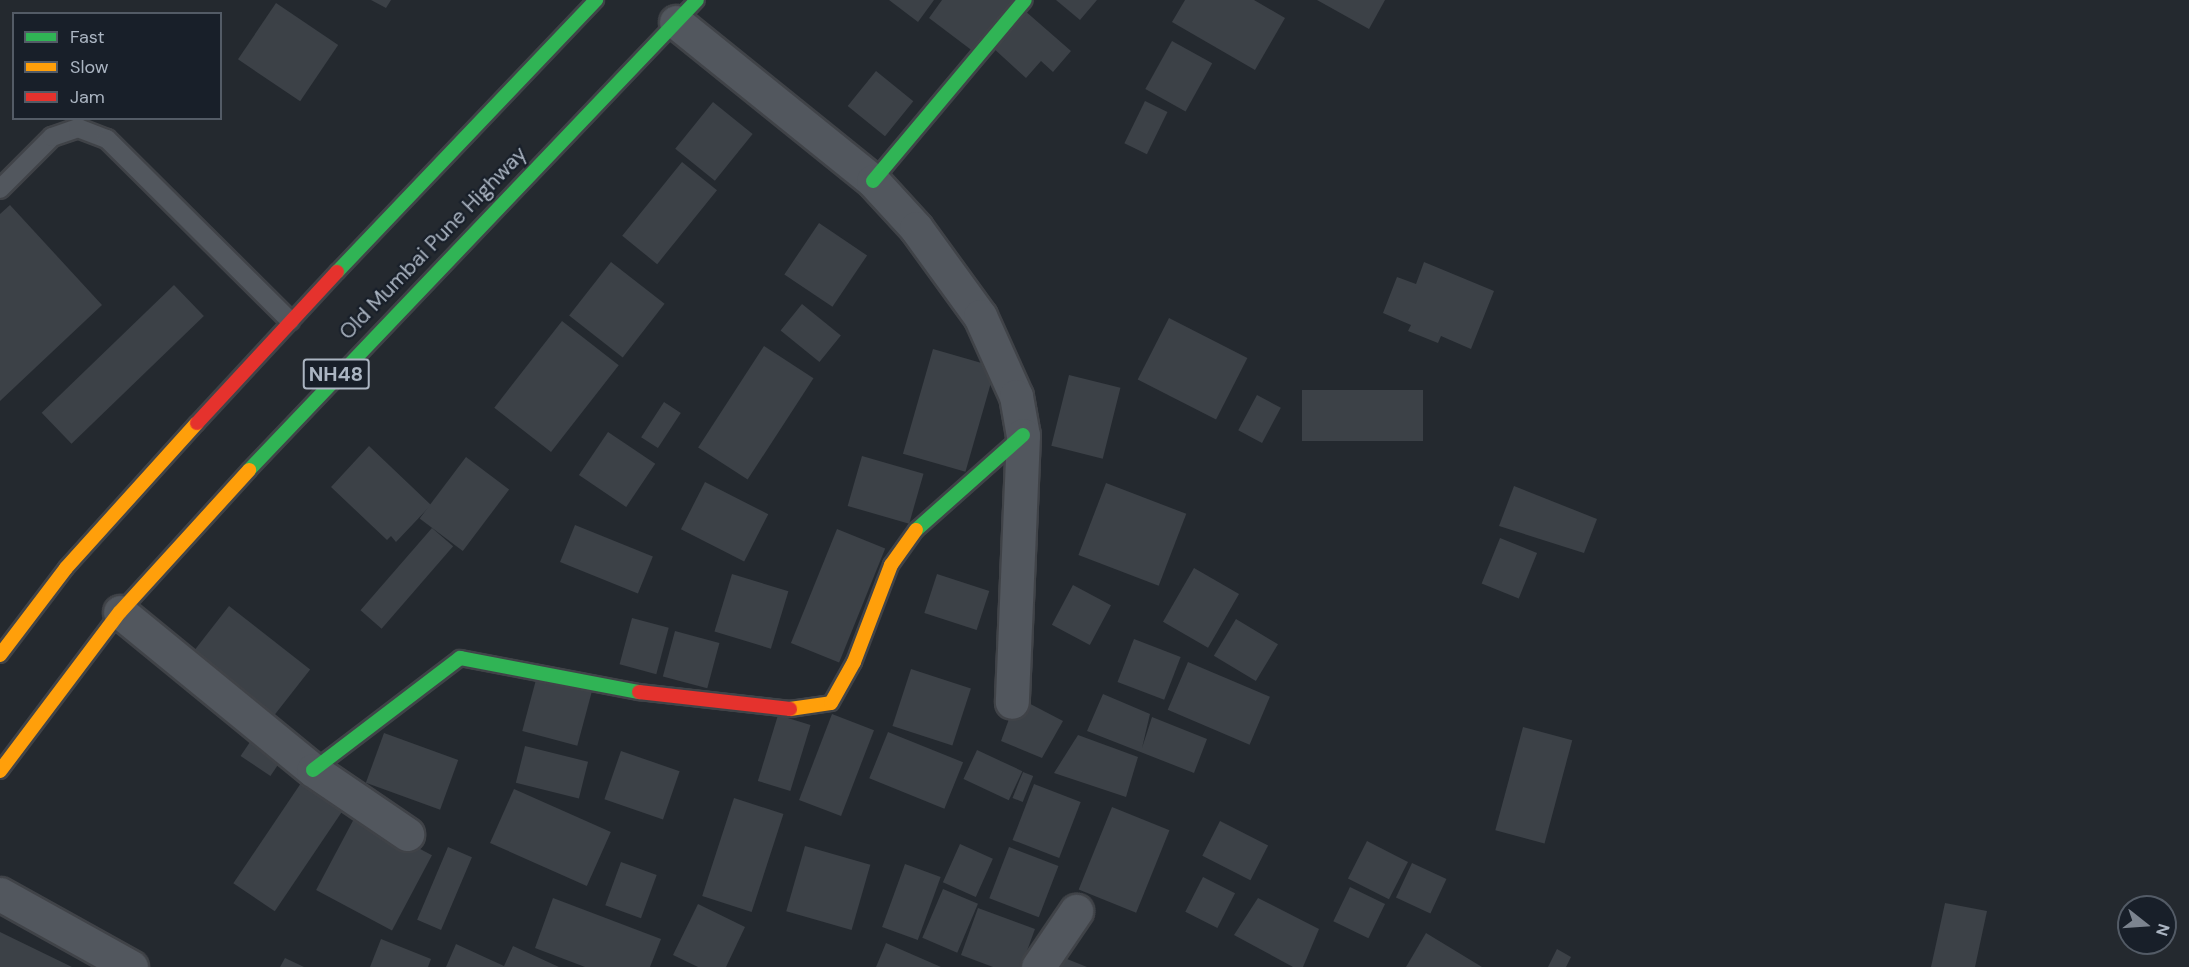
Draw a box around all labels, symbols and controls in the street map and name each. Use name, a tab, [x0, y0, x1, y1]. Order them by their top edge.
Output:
legend	[12, 12, 222, 120]
text: Fast	[70, 25, 105, 49]
text: Slow	[70, 55, 109, 79]
text: Jam	[70, 85, 105, 109]
street label: Old Mumbai Pune Highway	[334, 141, 532, 345]
road number: NH48	[302, 357, 370, 391]
north arrow	[2117, 895, 2177, 955]
text: N	[2151, 921, 2175, 938]

